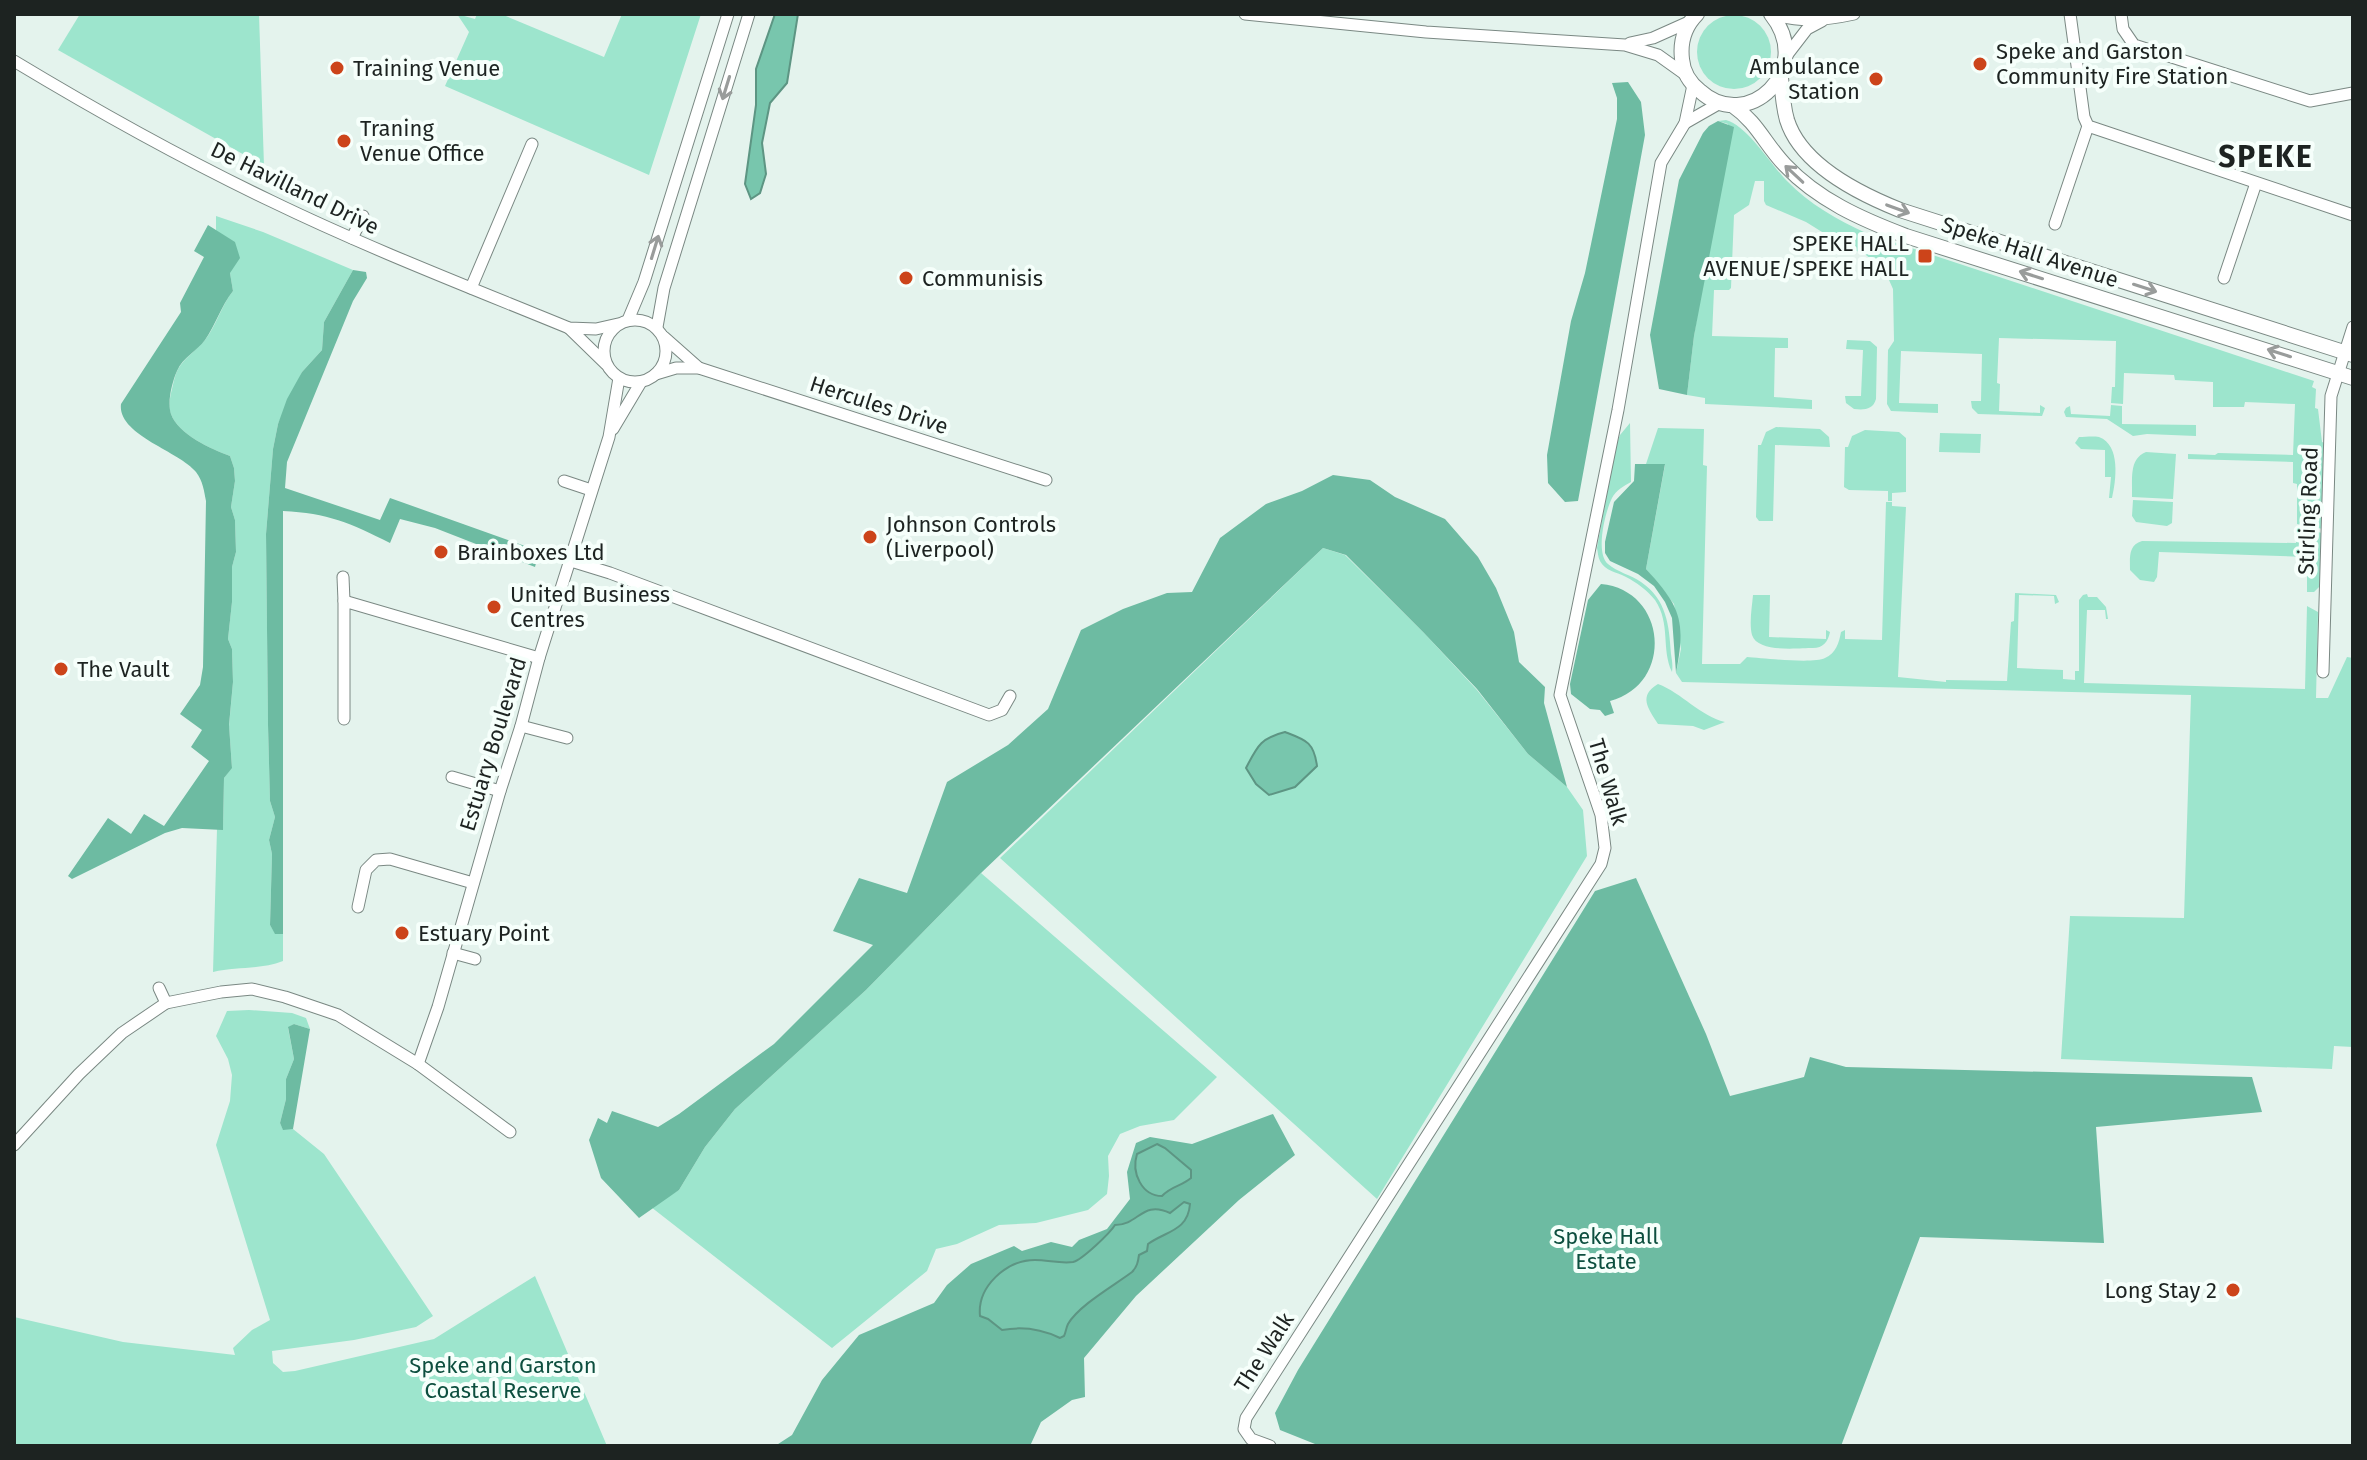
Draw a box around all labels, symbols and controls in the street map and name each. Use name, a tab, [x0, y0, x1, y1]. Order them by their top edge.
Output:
place label: Speke and Garston Community Fire Station	[1996, 38, 2228, 90]
place label: Ambulance Station	[1749, 53, 1860, 105]
place label: Training Venue	[353, 55, 500, 82]
marker: Speke and Garston Community Fire Station	[1971, 55, 1989, 73]
marker: Training Venue	[328, 59, 346, 77]
marker: Ambulance Station	[1867, 70, 1885, 88]
one-way arrow	[718, 75, 733, 101]
place label: Traning Venue Office	[360, 115, 485, 167]
marker: Traning Venue Office	[335, 132, 353, 150]
street label: De Havilland Drive	[206, 136, 384, 240]
district label: SPEKE	[2218, 139, 2314, 175]
one-way arrow	[1785, 165, 1805, 183]
one-way arrow	[1885, 203, 1910, 217]
street label: Speke Hall Avenue	[1938, 211, 2122, 293]
place label: SPEKE HALL AVENUE/SPEKE HALL	[1703, 230, 1909, 282]
one-way arrow	[649, 235, 664, 260]
marker: SPEKE HALL AVENUE/SPEKE HALL	[1916, 247, 1934, 265]
place label: Communisis	[922, 265, 1043, 292]
one-way arrow	[2019, 267, 2044, 281]
marker: Communisis	[897, 269, 915, 287]
one-way arrow	[2133, 282, 2158, 297]
one-way arrow	[2267, 345, 2292, 360]
street label: Hercules Drive	[806, 370, 952, 440]
street label: Stirling Road	[2292, 446, 2324, 576]
place label: Johnson Controls (Liverpool)	[886, 511, 1056, 563]
marker: Johnson Controls (Liverpool)	[861, 528, 879, 546]
place label: Brainboxes Ltd	[457, 539, 605, 566]
marker: Brainboxes Ltd	[432, 543, 450, 561]
place label: United Business Centres	[510, 581, 670, 633]
marker: United Business Centres	[485, 598, 503, 616]
street label: Estuary Boulevard	[454, 654, 532, 834]
place label: The Vault	[77, 656, 170, 683]
marker: The Vault	[52, 660, 70, 678]
street label: The Walk	[1583, 735, 1633, 829]
place label: Estuary Point	[418, 920, 550, 947]
marker: Estuary Point	[393, 924, 411, 942]
park label: Speke Hall Estate	[1553, 1223, 1659, 1275]
place label: Long Stay 2	[2105, 1277, 2217, 1304]
marker: Long Stay 2	[2224, 1281, 2242, 1299]
street label: The Walk	[1228, 1307, 1300, 1397]
park label: Speke and Garston Coastal Reserve	[409, 1352, 597, 1404]

